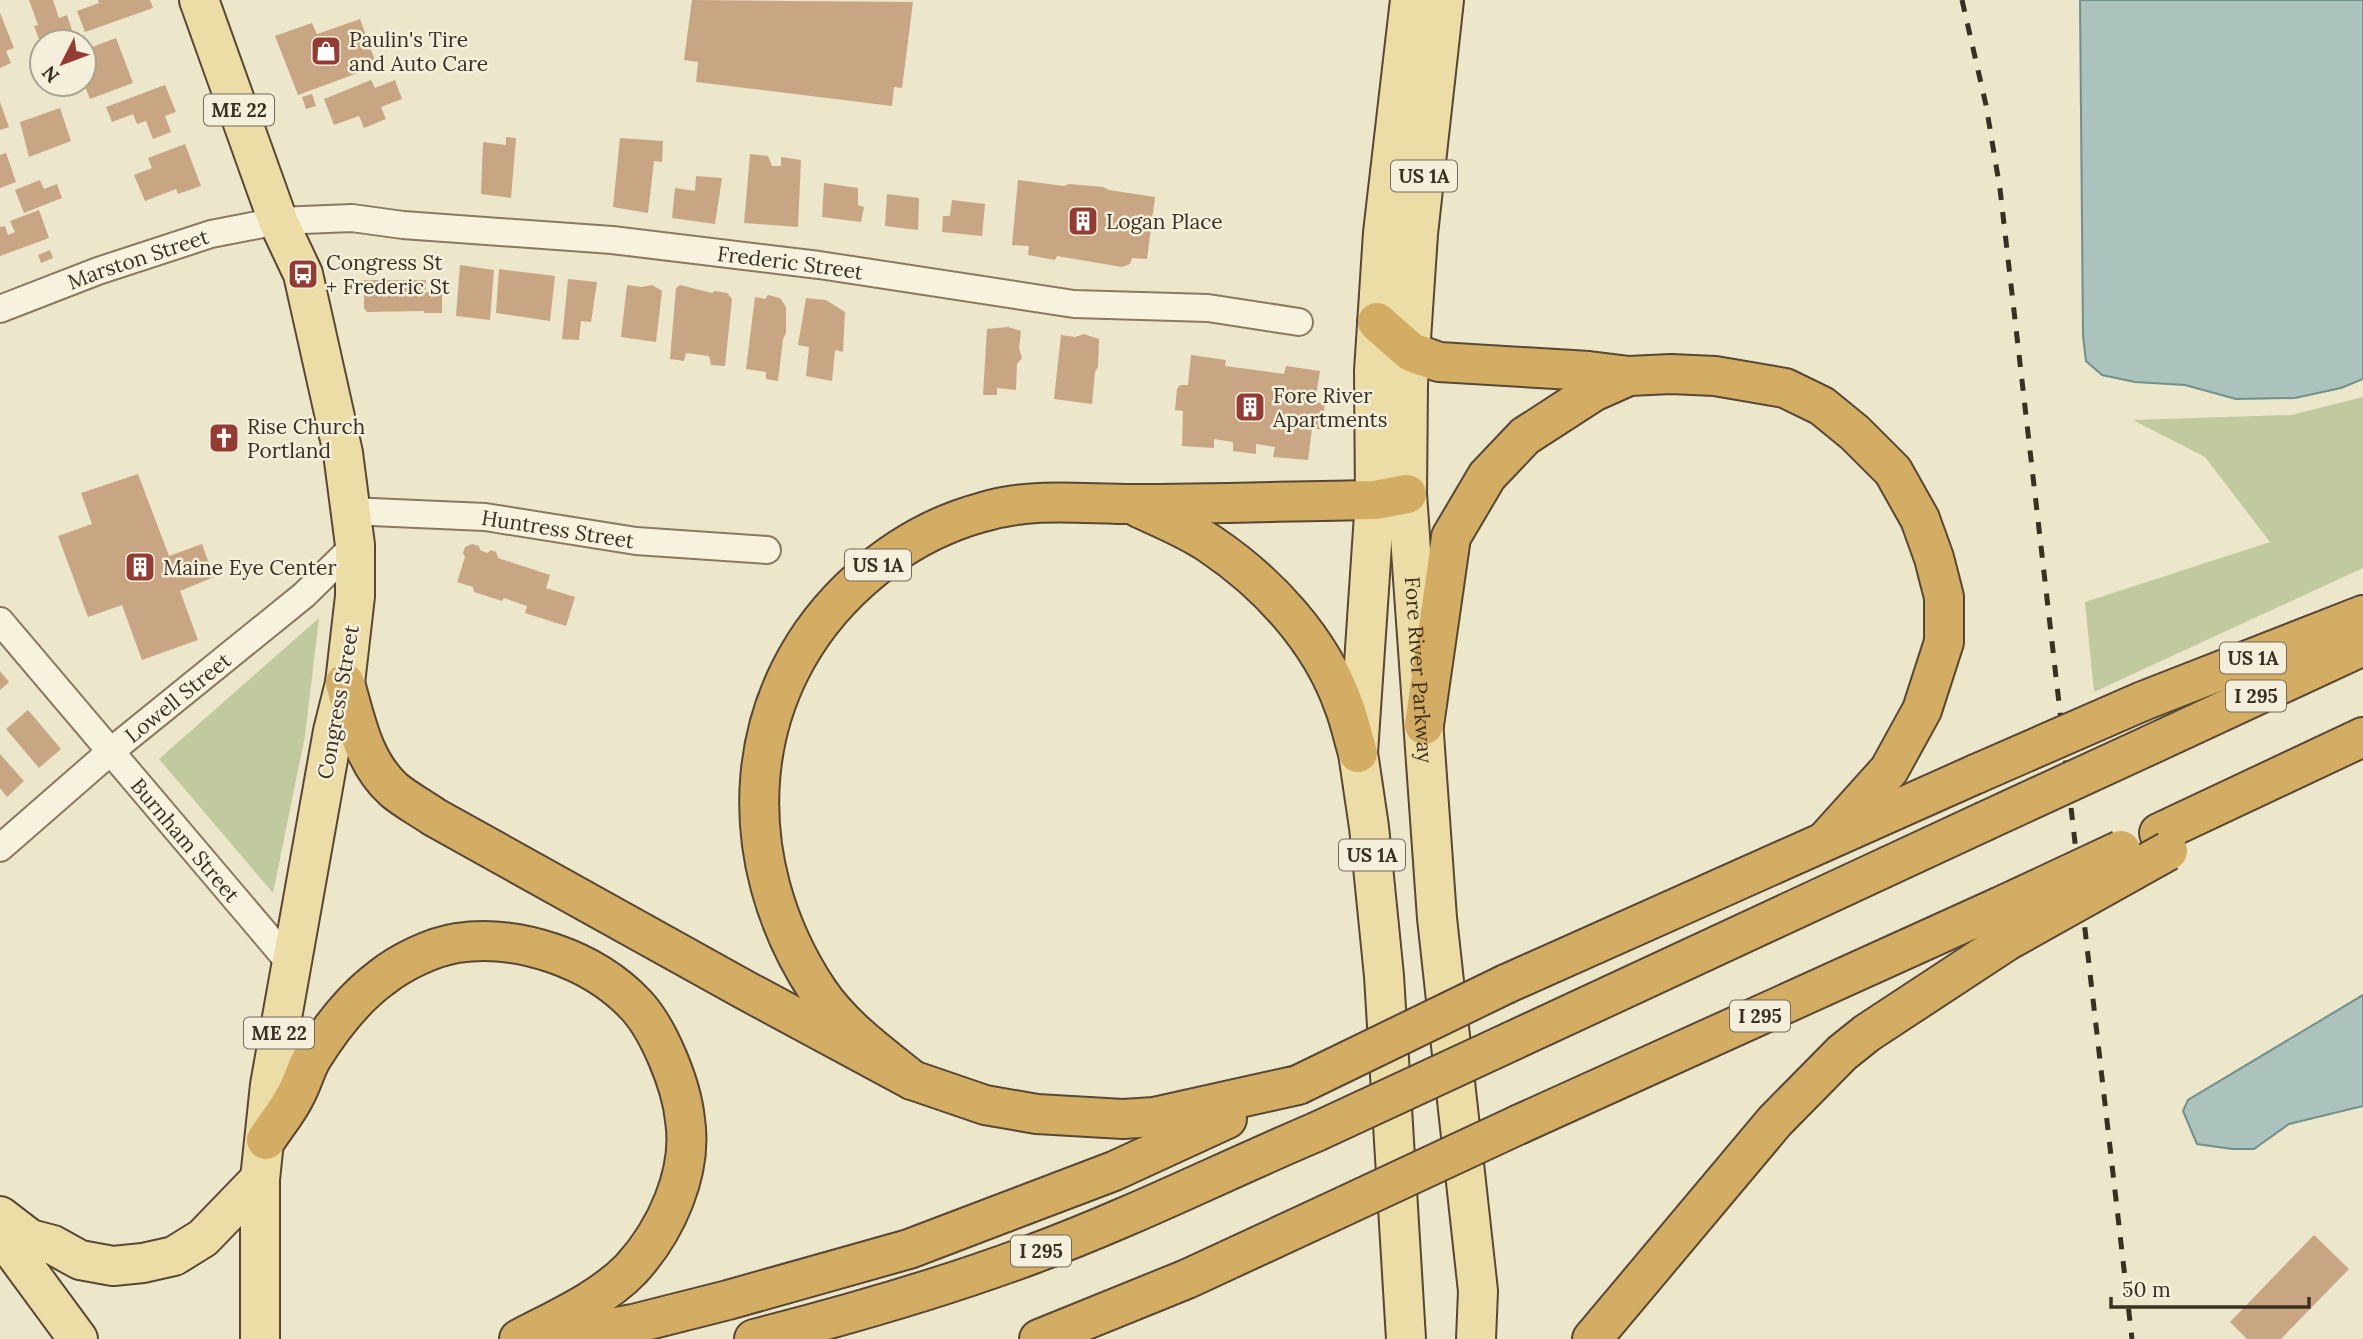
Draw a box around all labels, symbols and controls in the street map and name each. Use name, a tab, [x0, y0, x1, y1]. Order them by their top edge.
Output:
place label: Paulin's Tire and Auto Care	[349, 26, 488, 77]
north arrow	[28, 28, 98, 98]
shop icon: Paulin's Tire and Auto Care	[309, 34, 343, 68]
text: N	[36, 61, 64, 88]
road number: ME 22	[204, 94, 274, 125]
road number: US 1A	[1391, 160, 1457, 192]
building icon: Logan Place	[1066, 204, 1100, 238]
place label: Logan Place	[1106, 208, 1223, 235]
street label: Marston Street	[64, 222, 213, 295]
street label: Frederic Street	[716, 239, 866, 285]
place label: Congress St + Frederic St	[326, 249, 451, 300]
bus stop icon: Congress St + Frederic St	[286, 257, 320, 291]
place label: Fore River Apartments	[1272, 382, 1387, 433]
building icon: Fore River Apartments	[1233, 390, 1267, 424]
place label: Rise Church Portland	[247, 413, 365, 464]
church icon: Rise Church Portland	[207, 421, 241, 455]
street label: Huntress Street	[480, 503, 637, 554]
building icon: Maine Eye Center	[123, 550, 157, 584]
road number: US 1A	[845, 550, 911, 580]
place label: Maine Eye Center	[163, 554, 337, 581]
street label: Fore River Parkway	[1399, 576, 1440, 764]
street label: Congress Street	[311, 622, 365, 781]
road number: US 1A	[2220, 642, 2286, 674]
street label: Lowell Street	[119, 646, 237, 748]
road number: I 295	[2226, 680, 2286, 712]
street label: Burnham Street	[125, 772, 246, 908]
road number: US 1A	[1339, 840, 1405, 870]
road number: I 295	[1730, 1000, 1790, 1032]
road number: ME 22	[244, 1018, 314, 1049]
road number: I 295	[1011, 1236, 1071, 1266]
scale bar	[2111, 1266, 2309, 1310]
text: 50 m	[2122, 1276, 2171, 1303]

